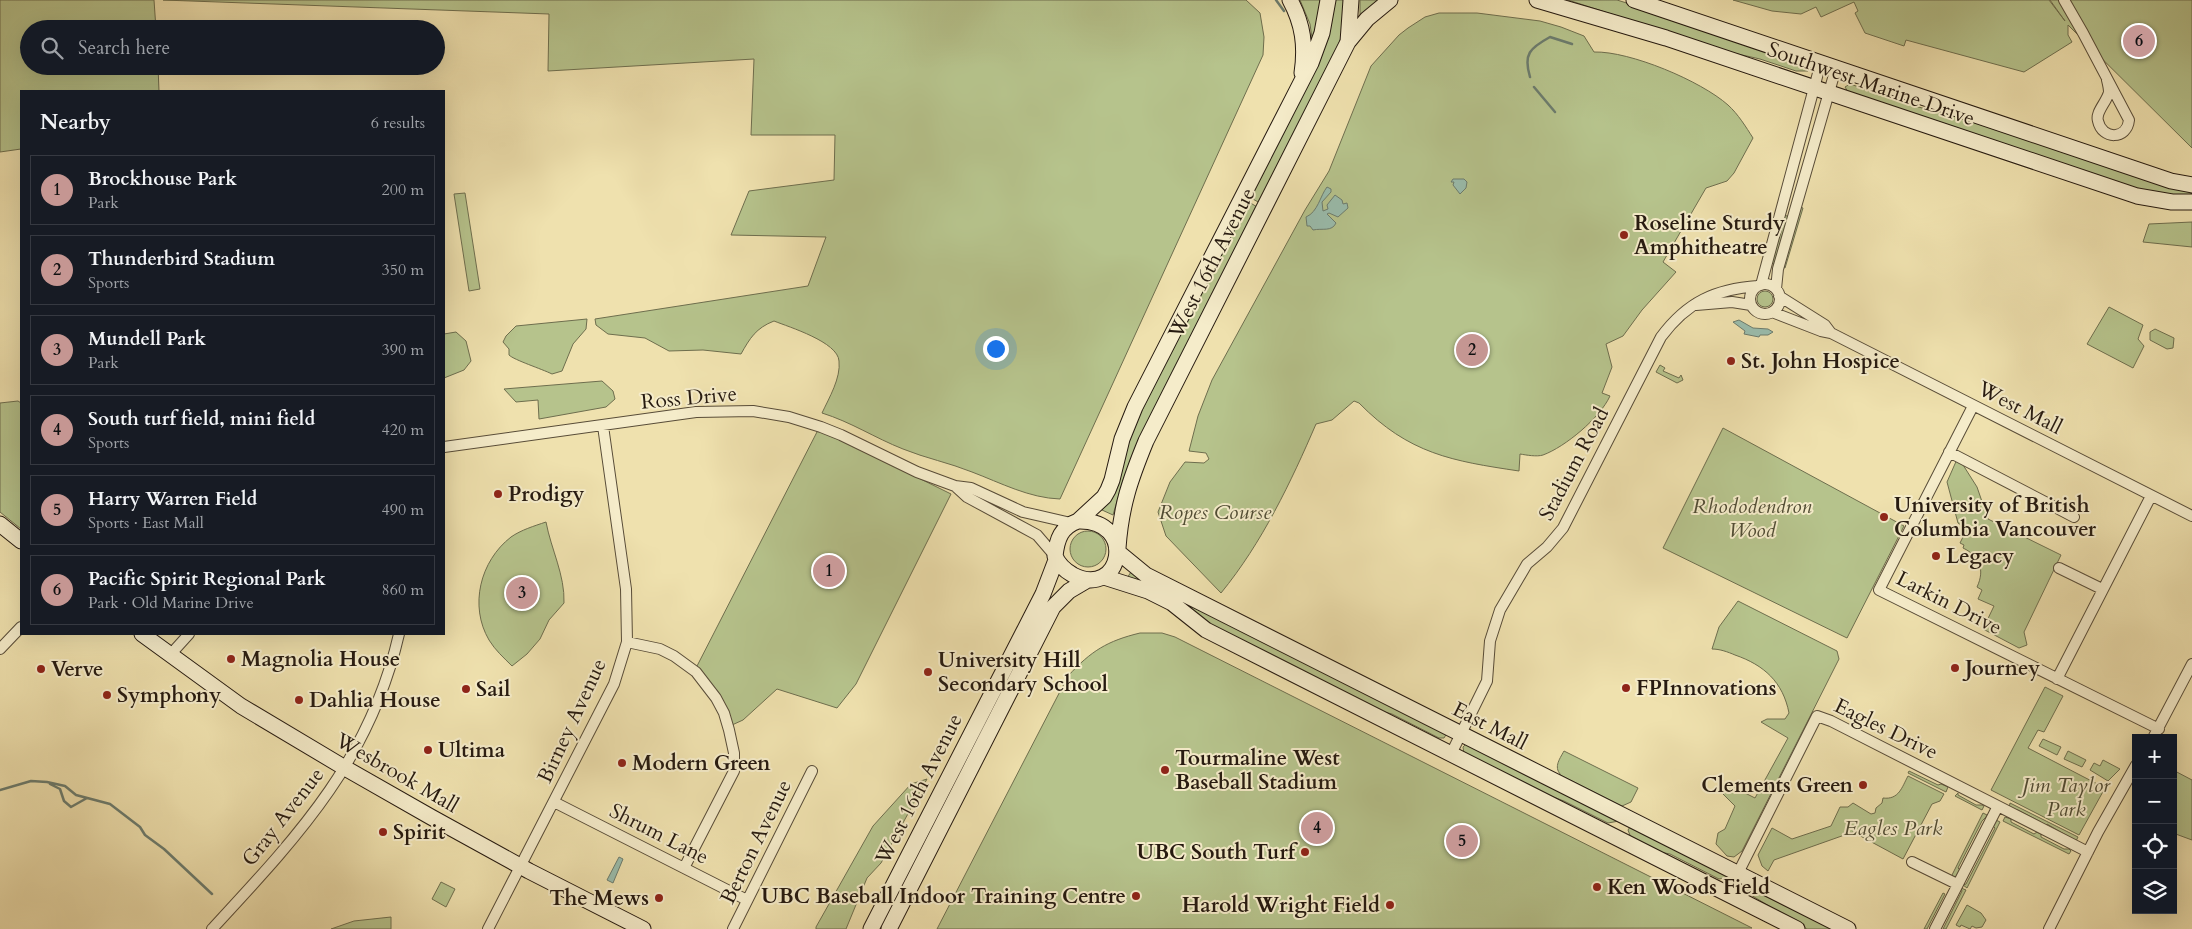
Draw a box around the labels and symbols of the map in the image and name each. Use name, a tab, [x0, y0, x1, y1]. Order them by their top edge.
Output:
pin: 6	[2123, 22, 2155, 60]
street label: Southwest Marine Drive	[1763, 35, 1979, 133]
street label: West 16th Avenue	[1161, 183, 1262, 344]
place label: Roseline Sturdy Amphitheatre	[1634, 209, 1785, 262]
marker: Roseline Sturdy Amphitheatre	[1618, 229, 1630, 241]
pin: 2	[1456, 331, 1488, 369]
your location	[983, 336, 1009, 362]
place label: St. John Hospice	[1741, 347, 1900, 376]
marker: St. John Hospice	[1725, 355, 1737, 367]
street label: West Mall	[1972, 374, 2067, 442]
street label: Ross Drive	[640, 379, 738, 417]
street label: Stadium Road	[1532, 402, 1616, 526]
place label: Prodigy	[508, 480, 584, 509]
marker: Prodigy	[492, 488, 504, 500]
place label: University of British Columbia Vancouver	[1894, 491, 2097, 544]
park label: Rhododendron Wood	[1692, 492, 1813, 545]
park label: Ropes Course	[1159, 498, 1272, 527]
marker: University of British Columbia Vancouver	[1878, 511, 1890, 523]
place label: Legacy	[1946, 542, 2014, 571]
marker: Legacy	[1930, 550, 1942, 562]
pin: 1	[813, 552, 845, 590]
street label: Larkin Drive	[1891, 564, 2007, 642]
pin: 3	[506, 574, 538, 612]
place label: Magnolia House	[241, 645, 400, 674]
place label: University Hill Secondary School	[938, 646, 1108, 699]
marker: Magnolia House	[225, 653, 237, 665]
street label: Birney Avenue	[531, 654, 613, 788]
place label: Journey	[1962, 654, 2040, 683]
place label: Verve	[51, 655, 103, 684]
marker: Journey	[1949, 662, 1961, 674]
marker: Verve	[35, 663, 47, 675]
marker: University Hill Secondary School	[922, 666, 934, 678]
place label: FPInnovations	[1636, 674, 1777, 703]
place label: Sail	[476, 675, 510, 704]
place label: Symphony	[117, 681, 221, 710]
marker: FPInnovations	[1620, 682, 1632, 694]
marker: Sail	[460, 683, 472, 695]
place label: Dahlia House	[309, 686, 441, 715]
marker: Symphony	[101, 689, 113, 701]
street label: Eagles Drive	[1829, 691, 1943, 767]
marker: Dahlia House	[293, 694, 305, 706]
street label: East Mall	[1447, 695, 1533, 757]
street label: West 16th Avenue	[868, 709, 969, 870]
street label: Wesbrook Mall	[329, 725, 464, 820]
place label: Ultima	[438, 736, 506, 765]
marker: Ultima	[422, 744, 434, 756]
place label: Tourmaline West Baseball Stadium	[1175, 744, 1340, 797]
place label: Modern Green	[632, 749, 771, 778]
marker: Modern Green	[616, 757, 628, 769]
street label: Gray Avenue	[235, 762, 331, 872]
marker: Tourmaline West Baseball Stadium	[1159, 764, 1171, 776]
place label: Clements Green	[1701, 771, 1854, 800]
park label: Jim Taylor Park	[2017, 771, 2111, 824]
street label: Berton Avenue	[713, 775, 799, 909]
marker: Clements Green	[1857, 779, 1869, 791]
street label: Shrum Lane	[604, 797, 714, 871]
pin: 4	[1301, 809, 1333, 847]
park label: Eagles Park	[1844, 814, 1943, 843]
place label: Spirit	[393, 818, 446, 847]
pin: 5	[1446, 822, 1478, 860]
marker: Spirit	[377, 826, 389, 838]
place label: UBC South Turf	[1137, 838, 1299, 867]
marker: UBC South Turf	[1299, 846, 1311, 858]
place label: Ken Woods Field	[1607, 873, 1770, 902]
marker: Ken Woods Field	[1591, 881, 1603, 893]
place label: UBC Baseball Indoor Training Centre	[761, 882, 1126, 911]
place label: The Mews	[549, 884, 649, 913]
marker: UBC Baseball Indoor Training Centre	[1130, 890, 1142, 902]
place label: Harold Wright Field	[1182, 891, 1380, 920]
marker: The Mews	[653, 892, 665, 904]
marker: Harold Wright Field	[1384, 899, 1396, 911]

